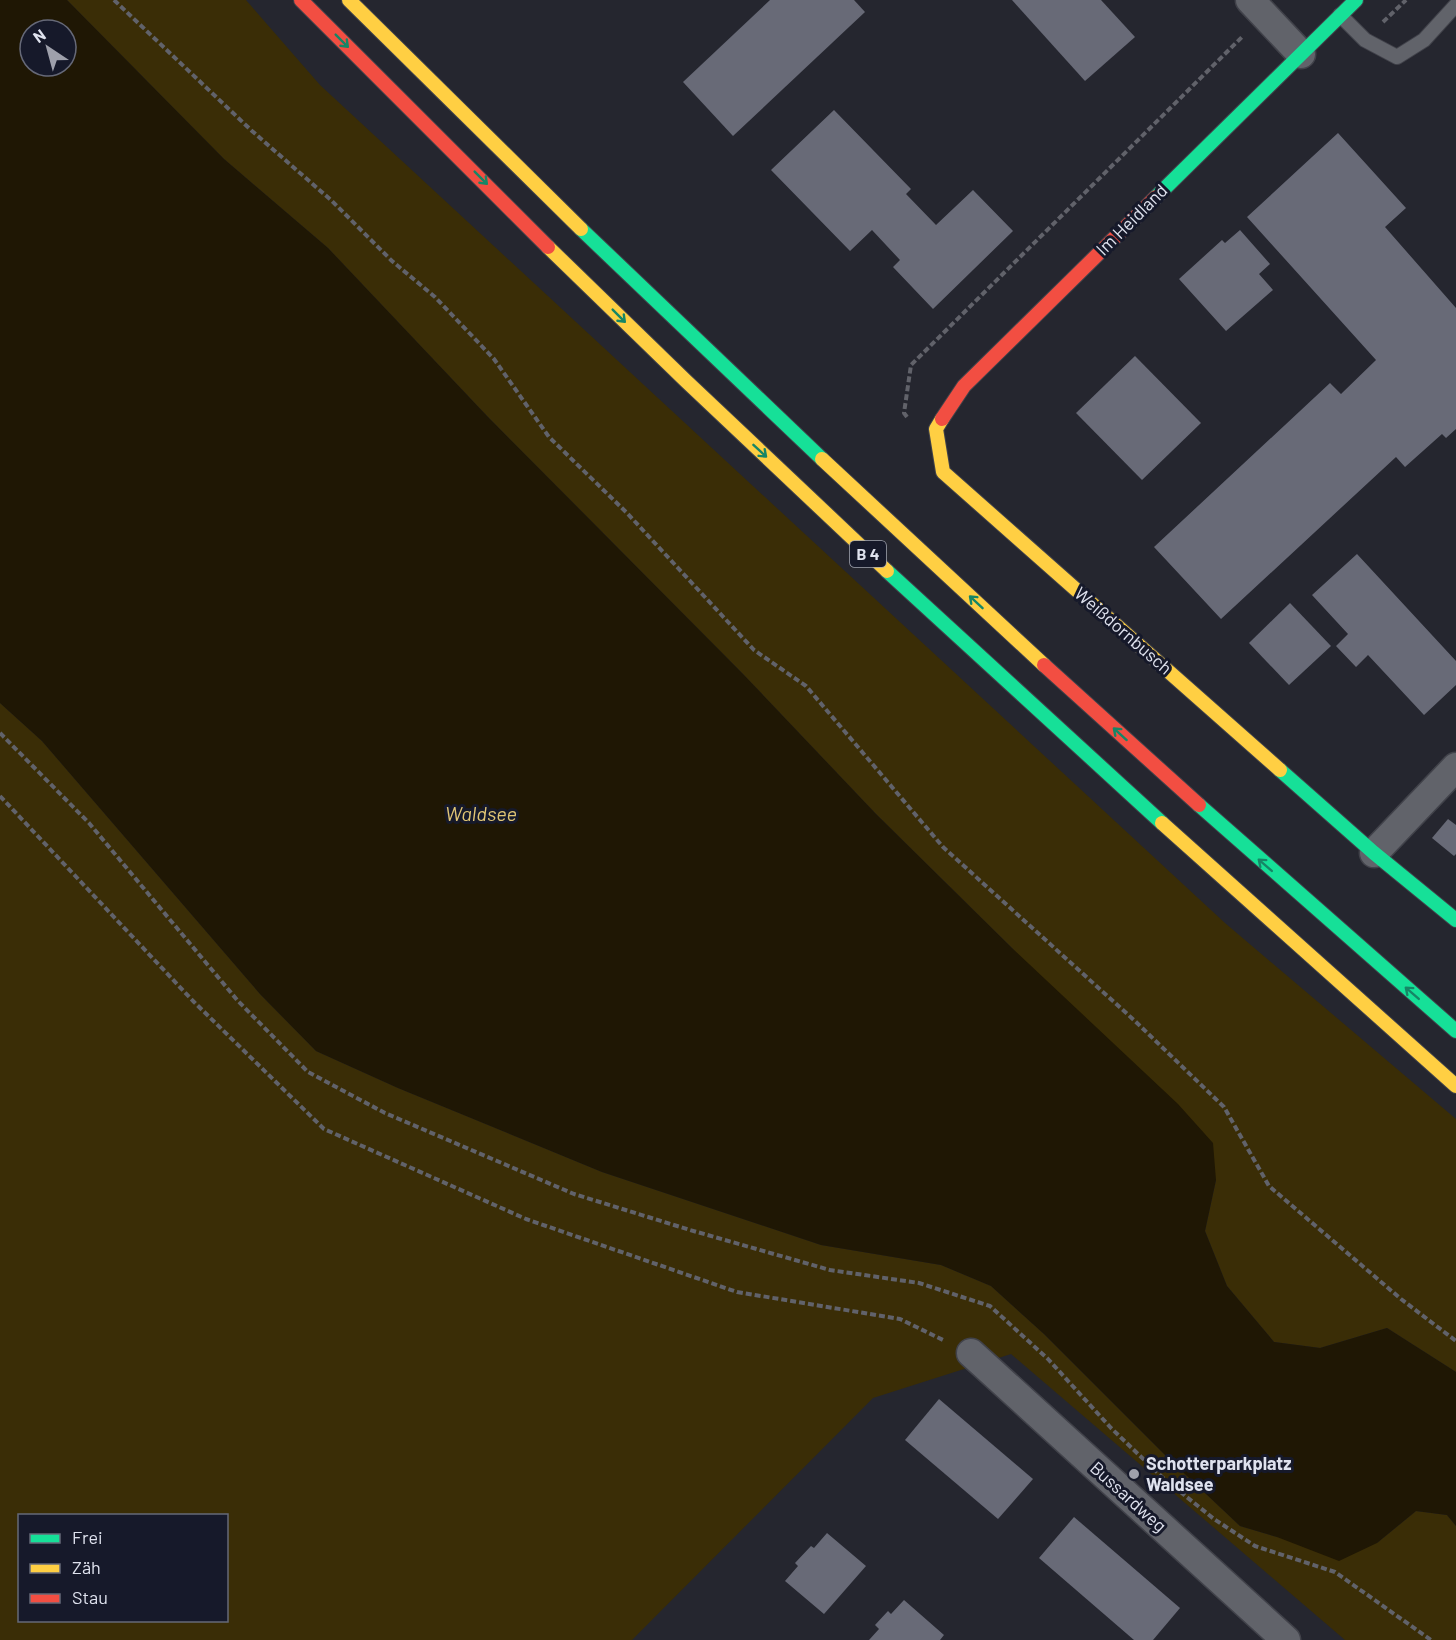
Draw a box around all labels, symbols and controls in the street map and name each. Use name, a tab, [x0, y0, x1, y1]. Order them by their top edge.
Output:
north arrow	[18, 18, 78, 78]
text: N	[29, 25, 49, 46]
one-way arrow	[335, 34, 350, 49]
one-way arrow	[473, 171, 488, 186]
street label: Im Heidland	[1091, 179, 1171, 259]
one-way arrow	[612, 308, 627, 323]
one-way arrow	[752, 444, 767, 458]
road number: B 4	[850, 541, 886, 567]
street label: Weißdornbusch	[1070, 582, 1177, 679]
one-way arrow	[969, 595, 984, 609]
one-way arrow	[1113, 727, 1128, 741]
water label: Waldsee	[445, 801, 517, 825]
one-way arrow	[1258, 858, 1273, 872]
one-way arrow	[1405, 986, 1420, 1000]
place label: Schotterparkplatz Waldsee	[1146, 1452, 1291, 1495]
street label: Bussardweg	[1086, 1456, 1171, 1536]
marker: Schotterparkplatz Waldsee	[1127, 1467, 1141, 1481]
legend	[18, 1514, 228, 1622]
text: Frei	[72, 1526, 103, 1548]
text: Zäh	[72, 1556, 101, 1578]
text: Stau	[72, 1586, 108, 1608]

